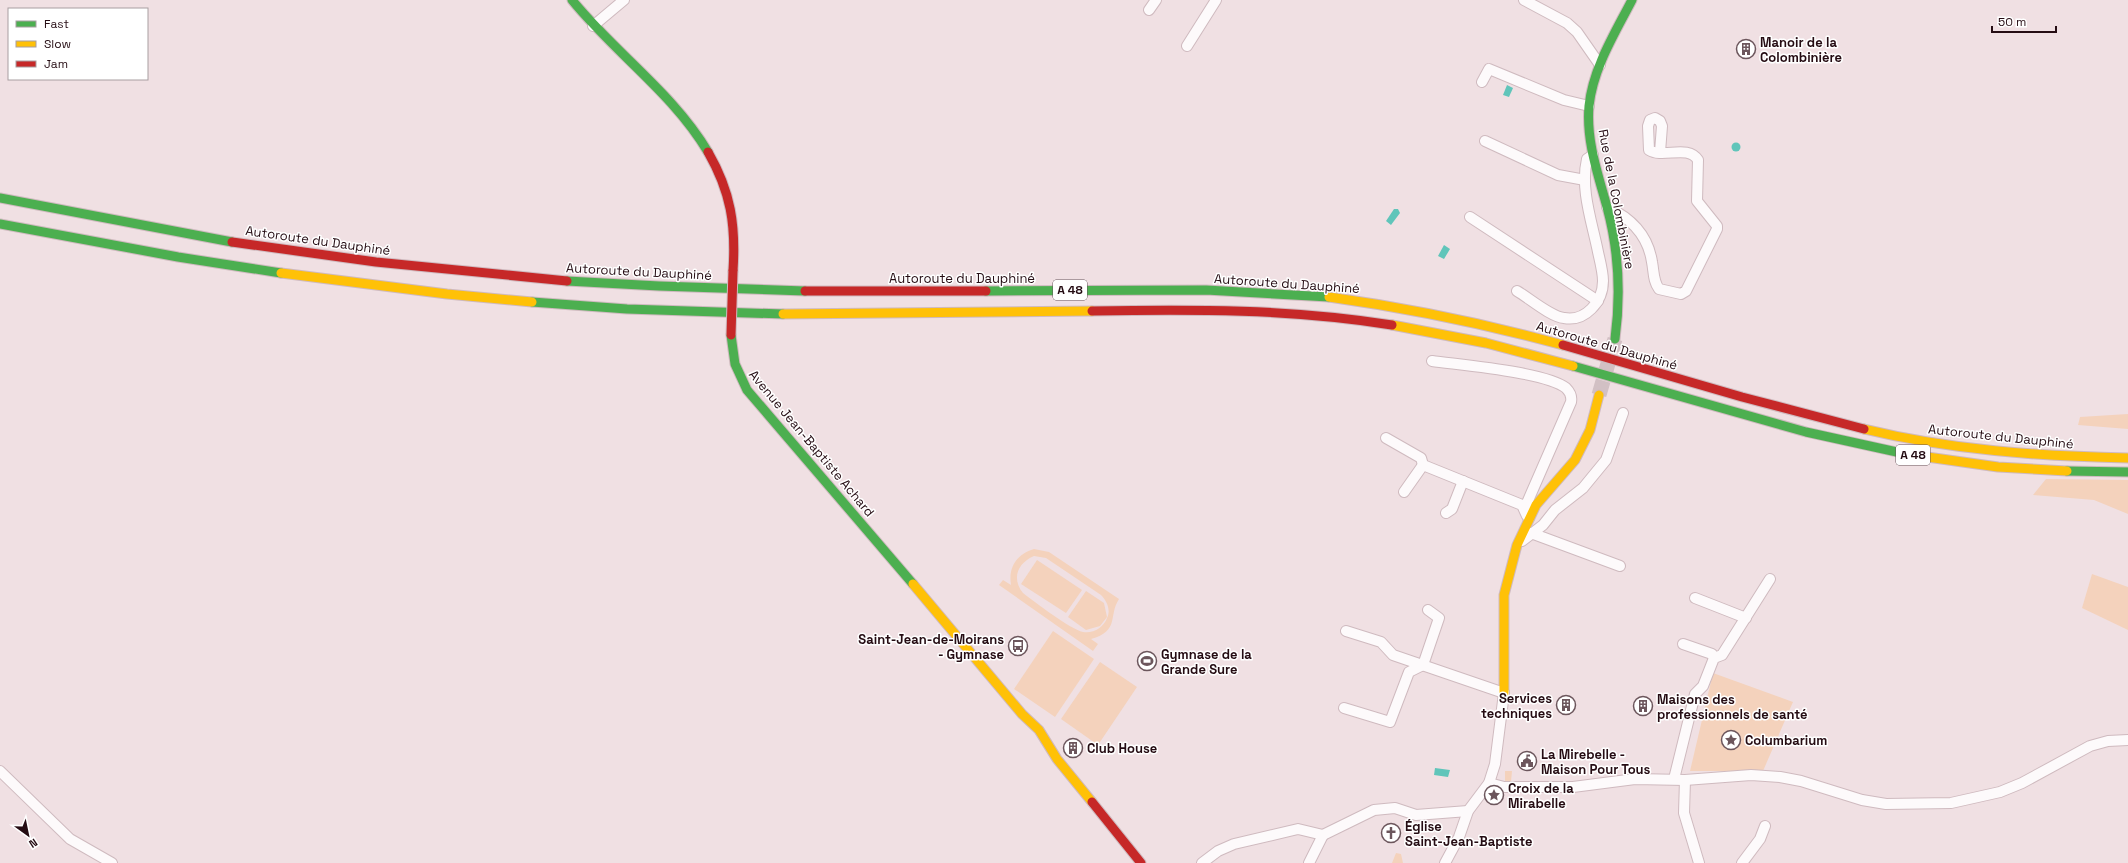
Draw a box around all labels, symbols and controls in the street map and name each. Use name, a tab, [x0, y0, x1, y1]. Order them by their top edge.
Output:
legend	[8, 8, 148, 80]
scale bar	[1992, 8, 2056, 34]
text: 50 m	[1998, 14, 2026, 30]
text: Fast	[44, 16, 69, 32]
place label: Manoir de la Colombinière	[1760, 34, 1842, 66]
text: Slow	[44, 36, 71, 52]
building icon: Manoir de la Colombinière	[1735, 38, 1757, 60]
text: Jam	[44, 56, 68, 72]
street label: Rue de la Colombinière	[1595, 128, 1638, 270]
street label: Autoroute du Dauphiné	[244, 222, 391, 259]
street label: Autoroute du Dauphiné	[566, 259, 712, 284]
street label: Autoroute du Dauphiné	[889, 270, 1035, 287]
street label: Autoroute du Dauphiné	[1213, 270, 1360, 297]
road number: A 48	[1053, 280, 1087, 300]
street label: Autoroute du Dauphiné	[1534, 317, 1679, 374]
street label: Avenue Jean-Baptiste Achard	[745, 366, 878, 520]
street label: Autoroute du Dauphiné	[1927, 420, 2074, 453]
road number: A 48	[1896, 445, 1930, 465]
place label: Saint-Jean-de-Moirans - Gymnase	[858, 631, 1004, 663]
bus stop icon: Saint-Jean-de-Moirans - Gymnase	[1007, 635, 1029, 657]
place label: Gymnase de la Grande Sure	[1161, 646, 1252, 678]
sports icon: Gymnase de la Grande Sure	[1136, 650, 1158, 672]
place label: Services techniques	[1481, 690, 1552, 722]
place label: Maisons des professionnels de santé	[1657, 691, 1807, 723]
building icon: Services techniques	[1555, 694, 1577, 716]
building icon: Maisons des professionnels de santé	[1632, 695, 1654, 717]
place icon: Columbarium	[1720, 729, 1742, 751]
place label: Columbarium	[1745, 732, 1827, 749]
building icon: Club House	[1062, 737, 1084, 759]
place label: Club House	[1087, 740, 1157, 757]
place label: La Mirebelle - Maison Pour Tous	[1541, 746, 1651, 778]
public building icon: La Mirebelle - Maison Pour Tous	[1516, 750, 1538, 772]
place label: Croix de la Mirabelle	[1508, 780, 1574, 812]
place icon: Croix de la Mirabelle	[1483, 784, 1505, 806]
north arrow	[8, 815, 48, 855]
place label: Église Saint-Jean-Baptiste	[1405, 818, 1533, 850]
church icon: Église Saint-Jean-Baptiste	[1380, 822, 1402, 844]
text: N	[27, 836, 40, 851]

